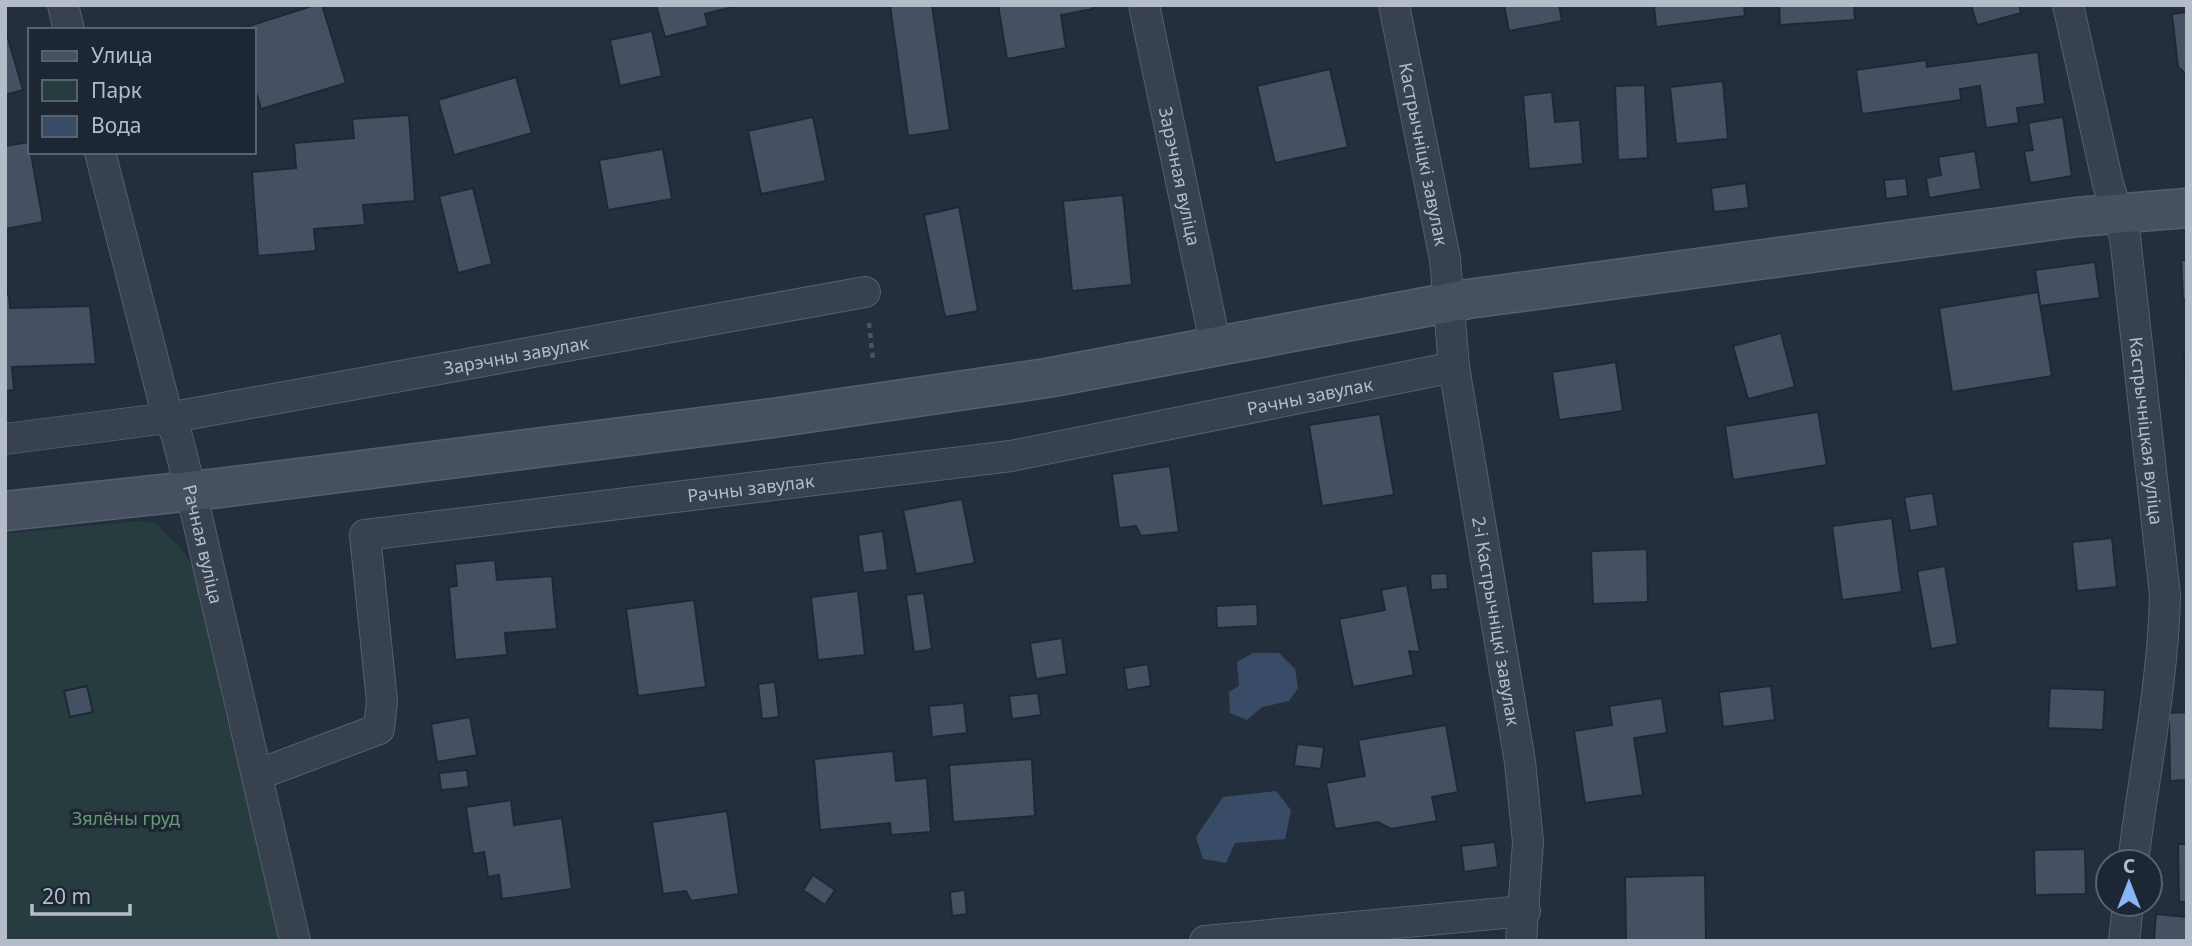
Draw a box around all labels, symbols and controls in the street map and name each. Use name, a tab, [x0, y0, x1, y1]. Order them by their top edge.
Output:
legend	[28, 28, 256, 154]
text: Улица	[91, 41, 153, 69]
street label: Кастрычніцкі завулак	[1394, 60, 1454, 248]
text: Парк	[91, 76, 142, 104]
street label: Зарэчная вуліца	[1154, 105, 1206, 248]
text: Вода	[91, 111, 141, 139]
street label: Зарэчны завулак	[441, 330, 591, 380]
street label: Кастрычніцкая вуліца	[2124, 335, 2169, 526]
street label: Рачны завулак	[1245, 372, 1375, 420]
street label: Рачны завулак	[686, 468, 816, 507]
street label: Рачная вуліца	[178, 482, 229, 606]
street label: 2-і Кастрычніцкі завулак	[1467, 515, 1526, 728]
park label: Зялёны груд	[72, 806, 180, 830]
north arrow	[2094, 848, 2164, 918]
text: С	[2123, 853, 2135, 879]
scale bar	[32, 872, 130, 916]
text: 20 m	[42, 882, 91, 910]

